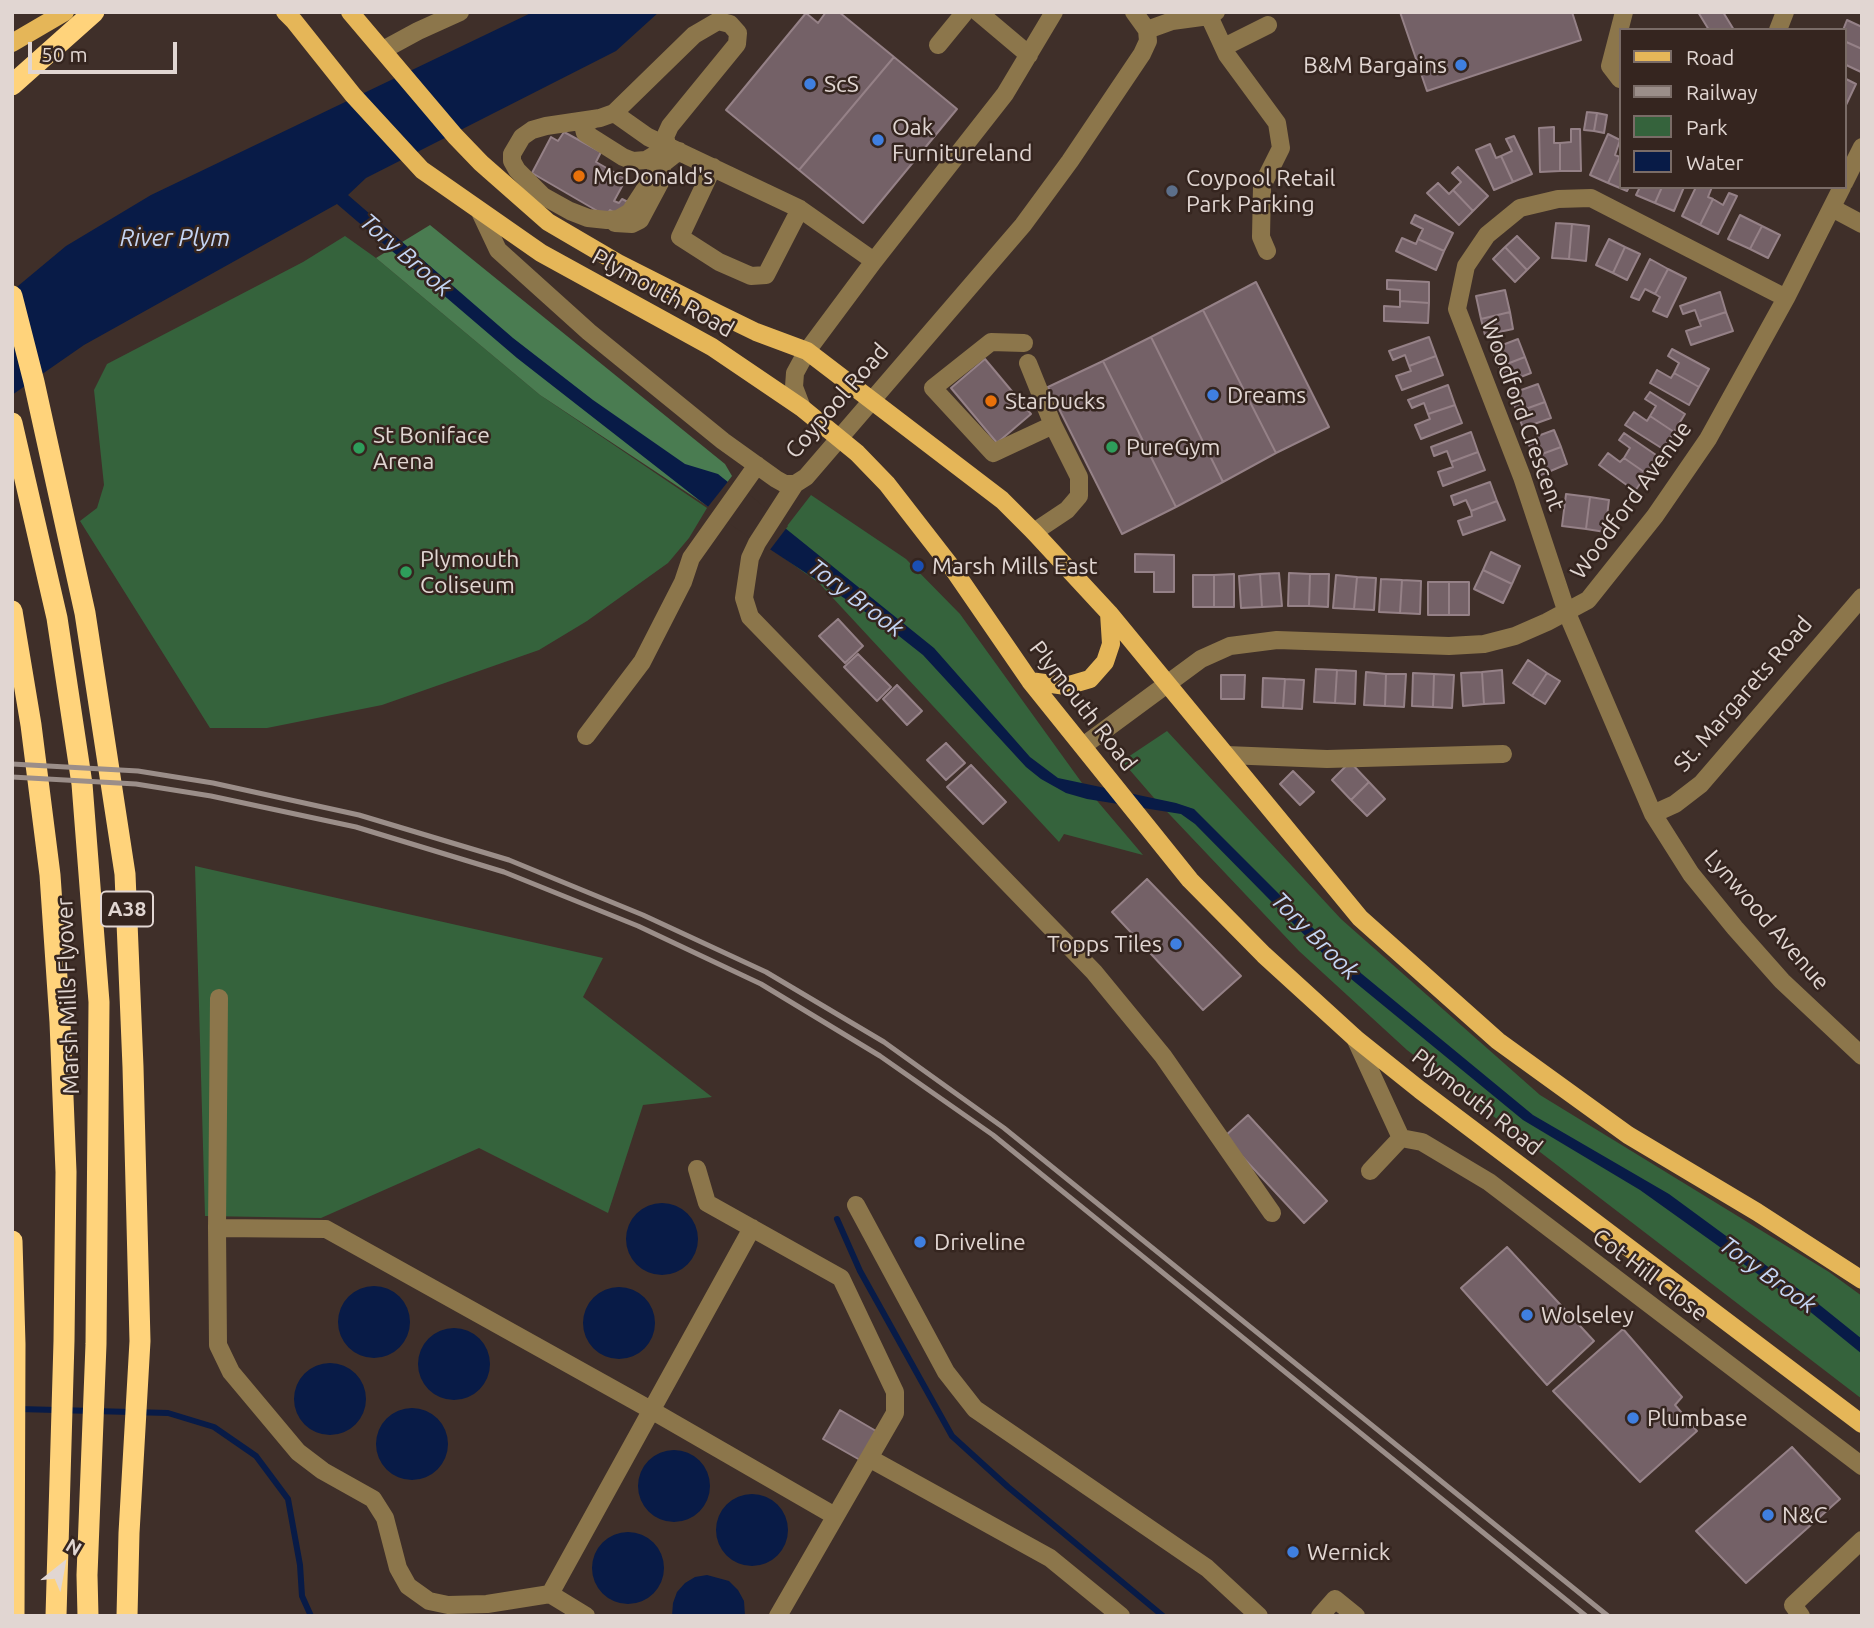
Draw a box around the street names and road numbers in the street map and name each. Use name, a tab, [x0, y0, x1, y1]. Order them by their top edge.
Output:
street label: Plymouth Road	[587, 243, 739, 343]
street label: Woodford Crescent	[1476, 315, 1570, 515]
street label: Coypool Road	[780, 338, 894, 464]
street label: Woodford Avenue	[1564, 416, 1698, 584]
street label: St. Margarets Road	[1668, 611, 1818, 777]
street label: Plymouth Road	[1024, 635, 1142, 777]
street label: Lynwood Avenue	[1699, 844, 1835, 996]
road number: A38	[101, 892, 153, 926]
street label: Marsh Mills Flyover	[51, 897, 85, 1095]
street label: Plymouth Road	[1406, 1043, 1548, 1161]
street label: Cot Hill Close	[1587, 1223, 1713, 1327]

